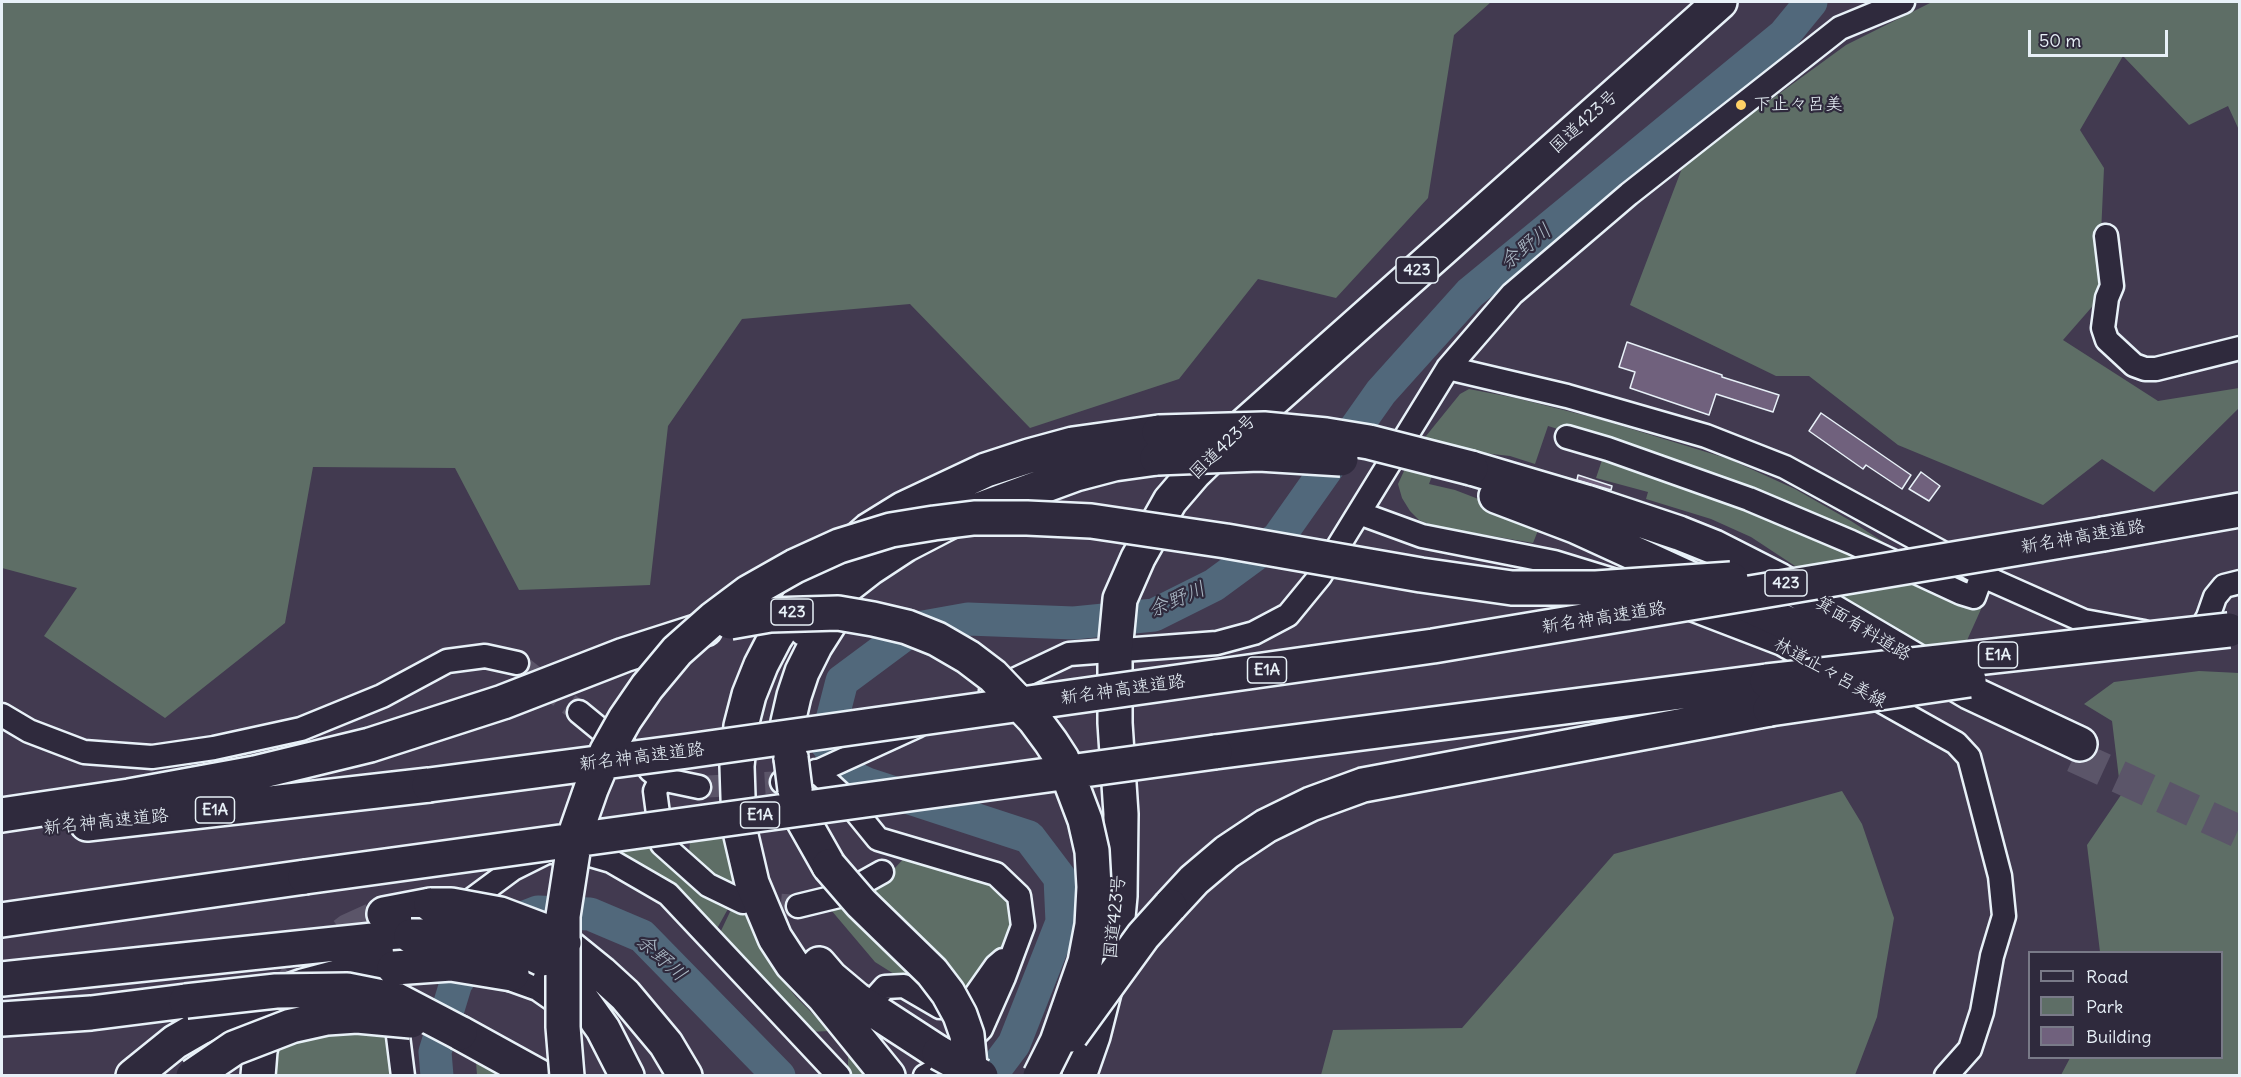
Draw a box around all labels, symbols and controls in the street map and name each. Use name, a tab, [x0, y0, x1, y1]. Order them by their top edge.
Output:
scale bar	[2031, 18, 2170, 56]
text: 50 m	[2039, 29, 2081, 52]
street label: 国道423号	[1545, 86, 1623, 158]
place label: 下止々呂美	[1753, 94, 1843, 116]
marker: 下止々呂美	[1734, 98, 1748, 112]
water label: 余野川	[1495, 219, 1557, 275]
road number: 423	[1396, 257, 1438, 283]
street label: 国道423号	[1185, 410, 1261, 484]
street label: 新名神高速道路	[2019, 515, 2147, 559]
road number: 423	[1765, 570, 1807, 596]
water label: 余野川	[1145, 577, 1209, 623]
street label: 箕面有料道路	[1811, 592, 1915, 666]
street label: 新名神高速道路	[1540, 597, 1668, 639]
road number: 423	[771, 599, 813, 625]
street label: 林道止々呂美線	[1770, 633, 1890, 713]
road number: E1A	[1978, 642, 2018, 668]
road number: E1A	[1248, 657, 1286, 683]
street label: 新名神高速道路	[1059, 671, 1187, 709]
street label: 新名神高速道路	[578, 739, 706, 775]
road number: E1A	[196, 797, 234, 823]
road number: E1A	[740, 802, 780, 828]
street label: 新名神高速道路	[42, 805, 170, 839]
street label: 国道423号	[1100, 874, 1130, 960]
water label: 余野川	[631, 929, 691, 987]
legend	[2028, 951, 2223, 1059]
text: Road	[2086, 965, 2128, 988]
text: Park	[2086, 995, 2123, 1018]
text: Building	[2086, 1025, 2151, 1048]

